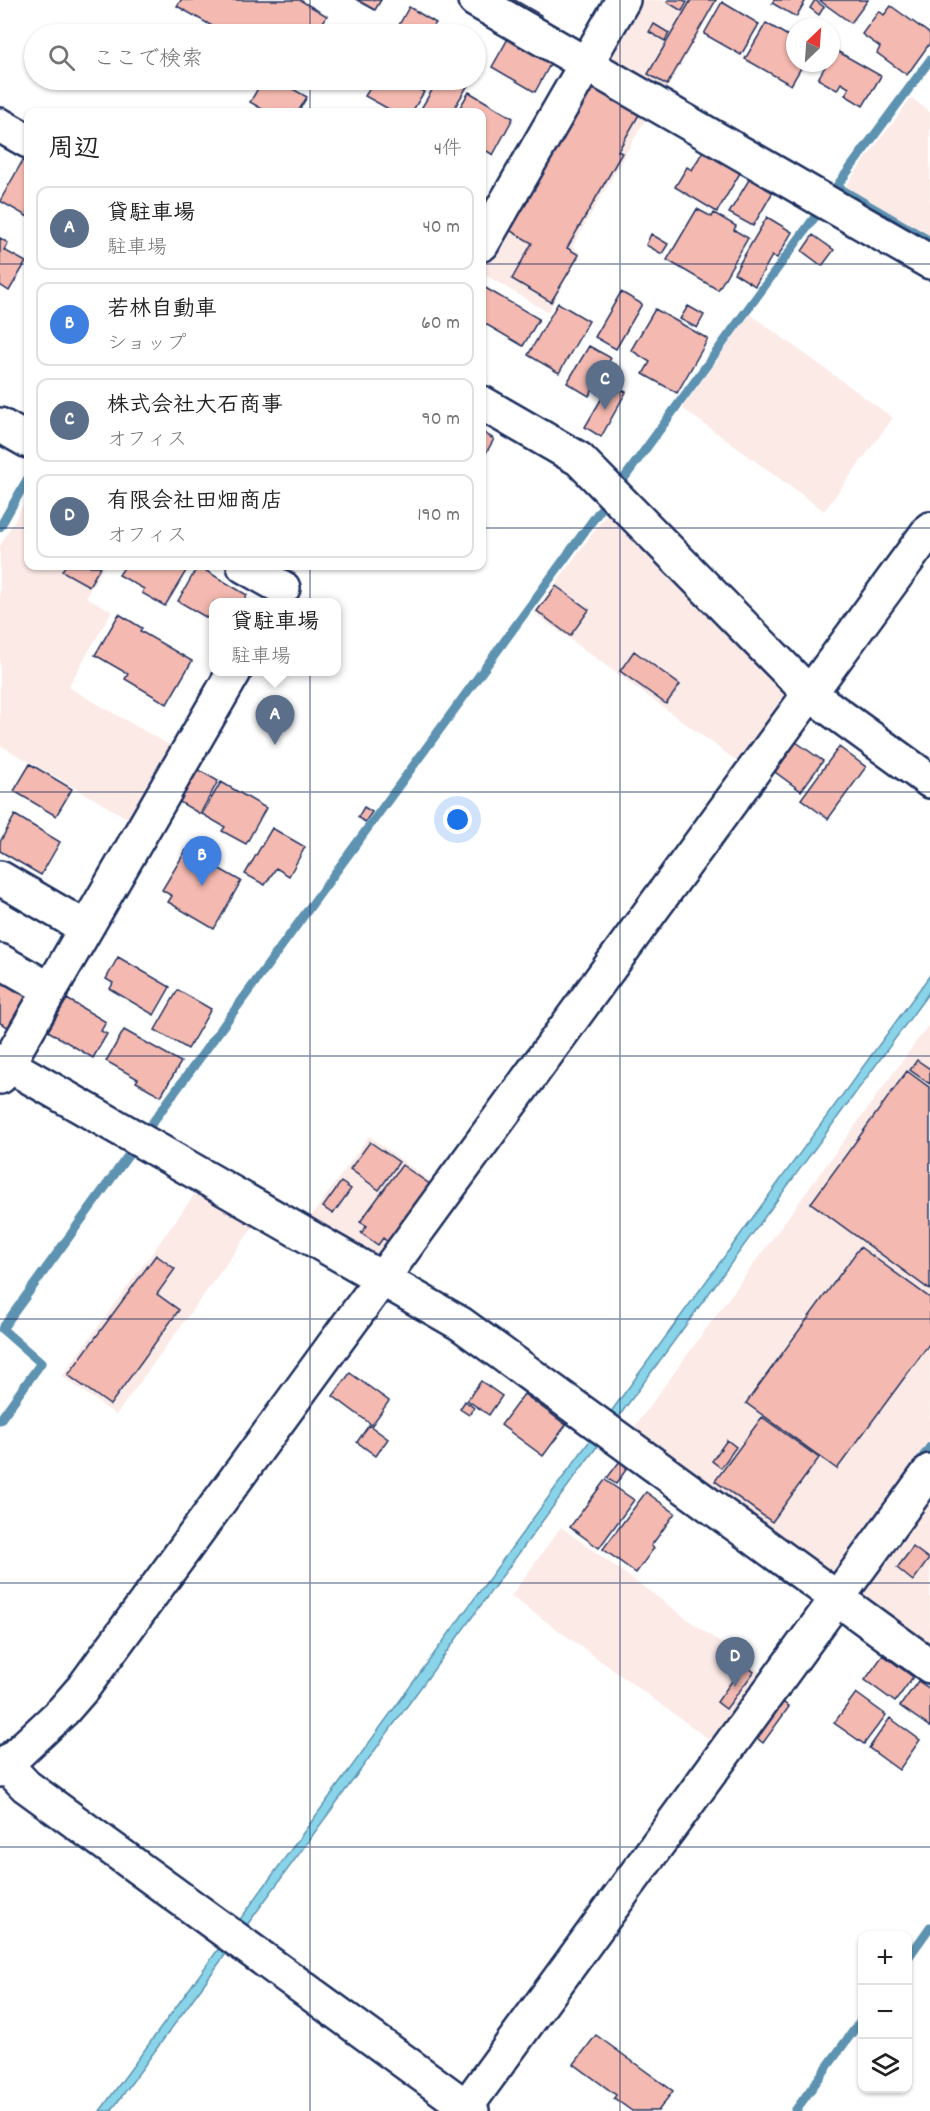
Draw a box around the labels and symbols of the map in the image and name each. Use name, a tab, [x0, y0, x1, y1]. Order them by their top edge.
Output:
north arrow	[786, 18, 840, 72]
pin: C	[586, 360, 624, 410]
pin: A	[256, 696, 294, 745]
your location	[443, 805, 472, 834]
pin: B	[182, 836, 222, 886]
pin: D	[716, 1638, 754, 1687]

